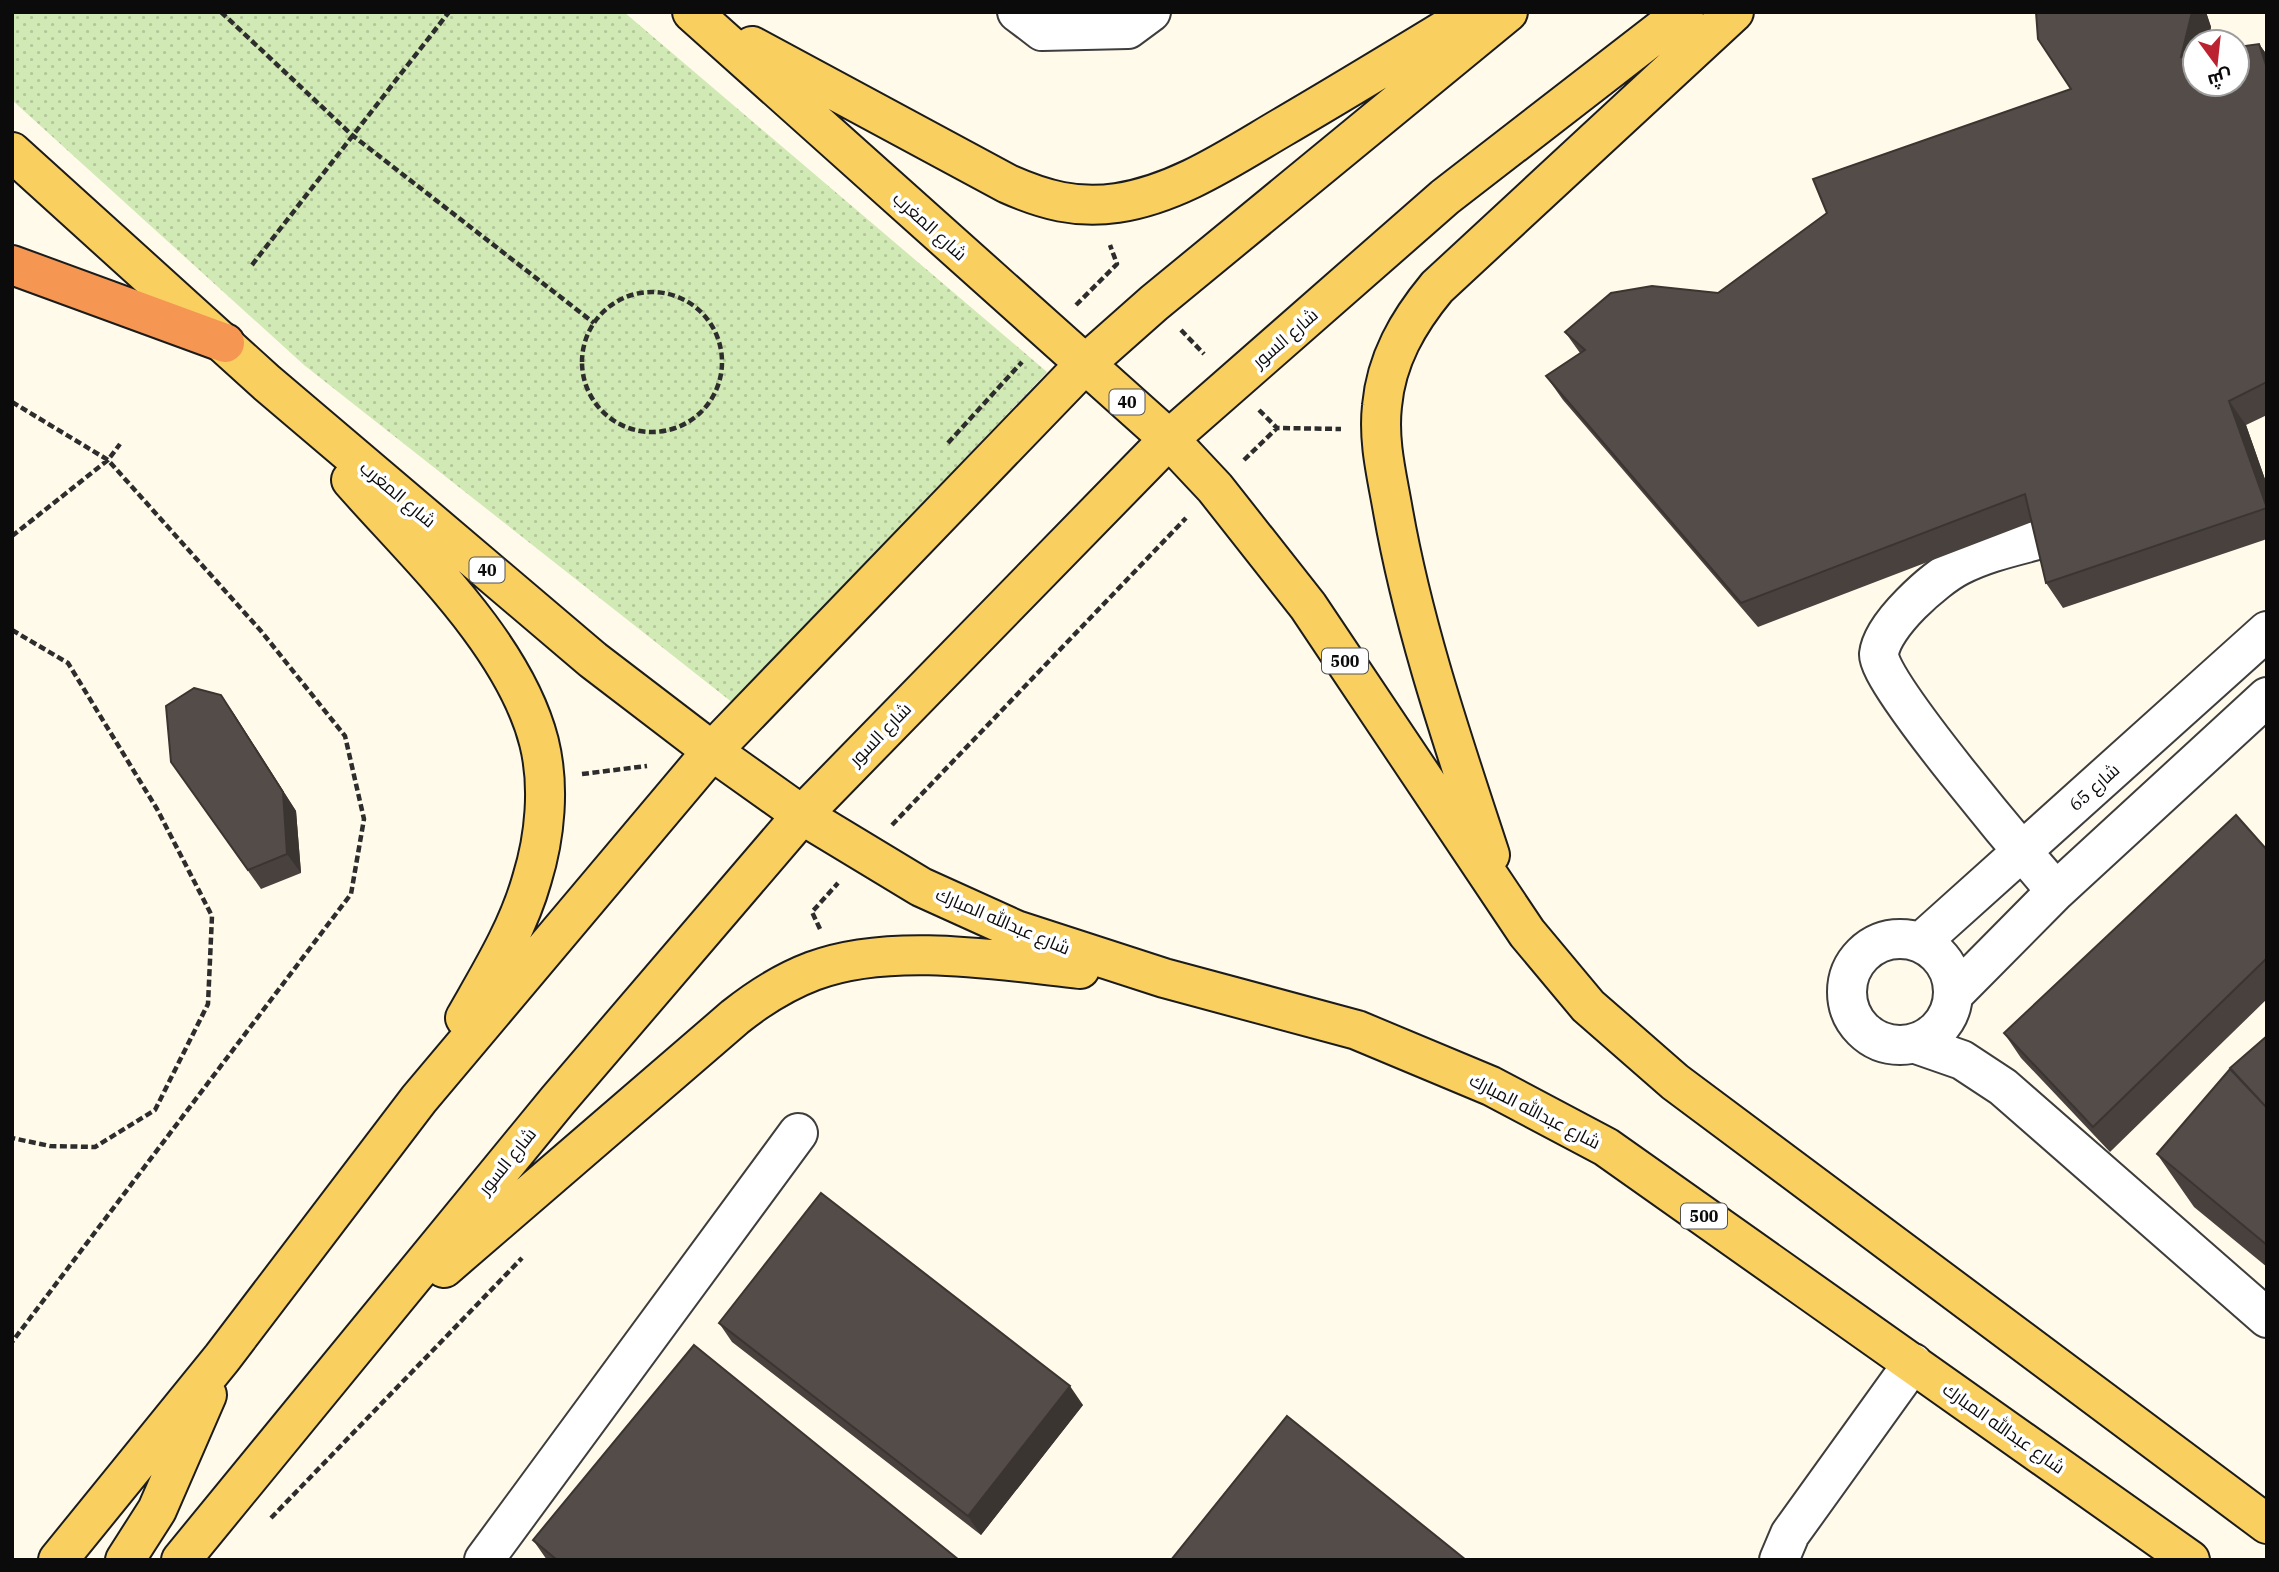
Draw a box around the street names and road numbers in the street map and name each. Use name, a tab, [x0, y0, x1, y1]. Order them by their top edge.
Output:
street label: شارع المغرب	[887, 187, 972, 266]
street label: شارع السور	[1247, 303, 1323, 374]
road number: 40	[1110, 390, 1144, 414]
street label: شارع المغرب	[355, 456, 441, 533]
road number: 40	[470, 558, 504, 582]
road number: 500	[1322, 648, 1368, 674]
street label: شارع السور	[843, 697, 917, 772]
street label: شارع 65	[2064, 758, 2125, 817]
street label: شارع عبدالله المبارك	[932, 882, 1074, 961]
street label: شارع عبدالله المبارك	[1465, 1068, 1604, 1155]
street label: شارع السور	[472, 1123, 542, 1201]
road number: 500	[1681, 1204, 1727, 1228]
street label: شارع عبدالله المبارك	[1938, 1377, 2070, 1480]

